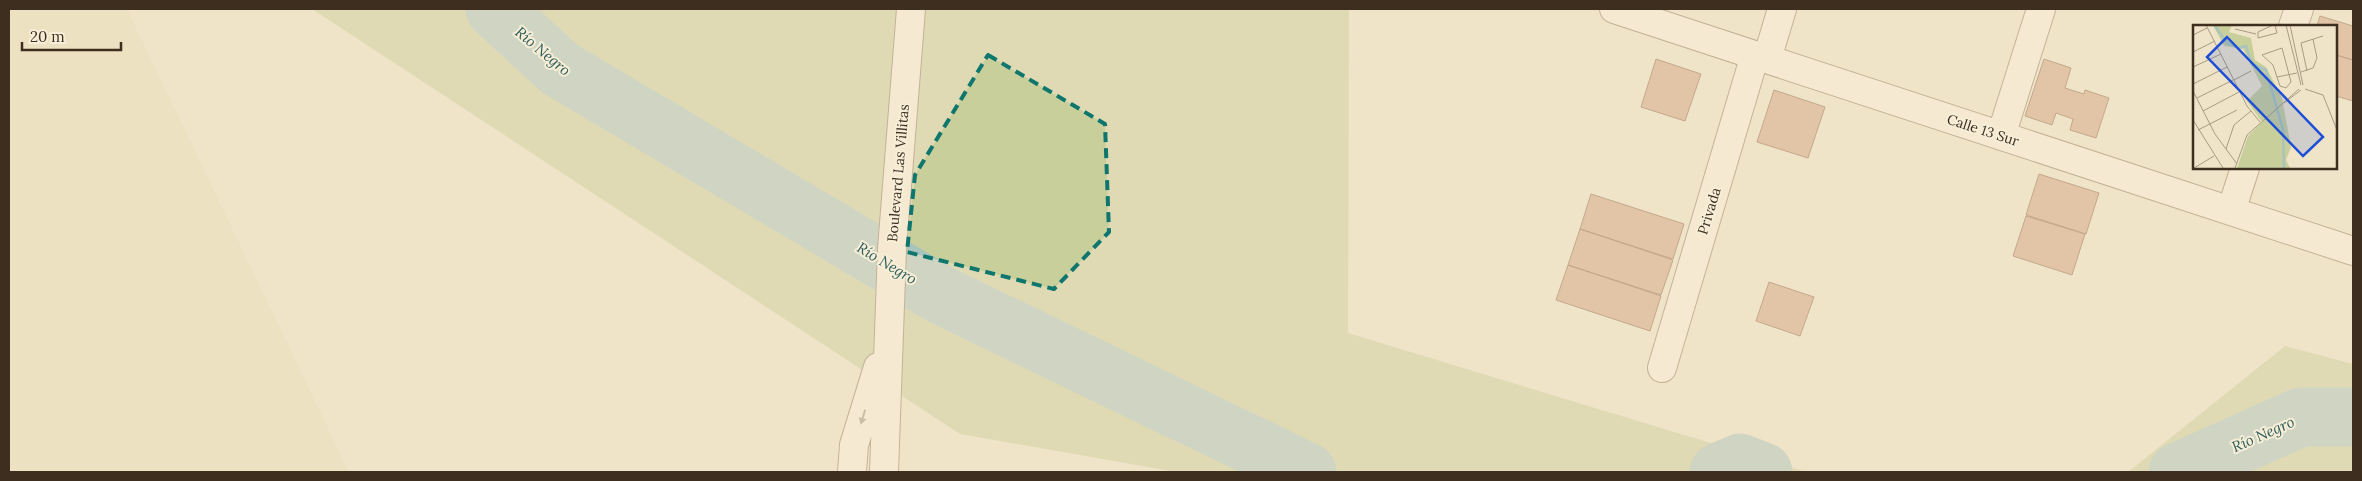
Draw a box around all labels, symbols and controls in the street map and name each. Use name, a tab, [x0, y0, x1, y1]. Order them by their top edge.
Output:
scale bar	[22, 20, 121, 52]
water label: Río Negro	[511, 22, 575, 80]
inset map	[2193, 25, 2337, 169]
text: 20 m	[30, 27, 65, 46]
street label: Boulevard Las Villitas	[883, 103, 913, 243]
street label: Calle 13 Sur	[1945, 110, 2021, 150]
street label: Privada	[1693, 185, 1725, 237]
water label: Río Negro	[854, 238, 921, 288]
one-way arrow	[858, 410, 866, 425]
water label: Río Negro	[2229, 412, 2297, 456]

